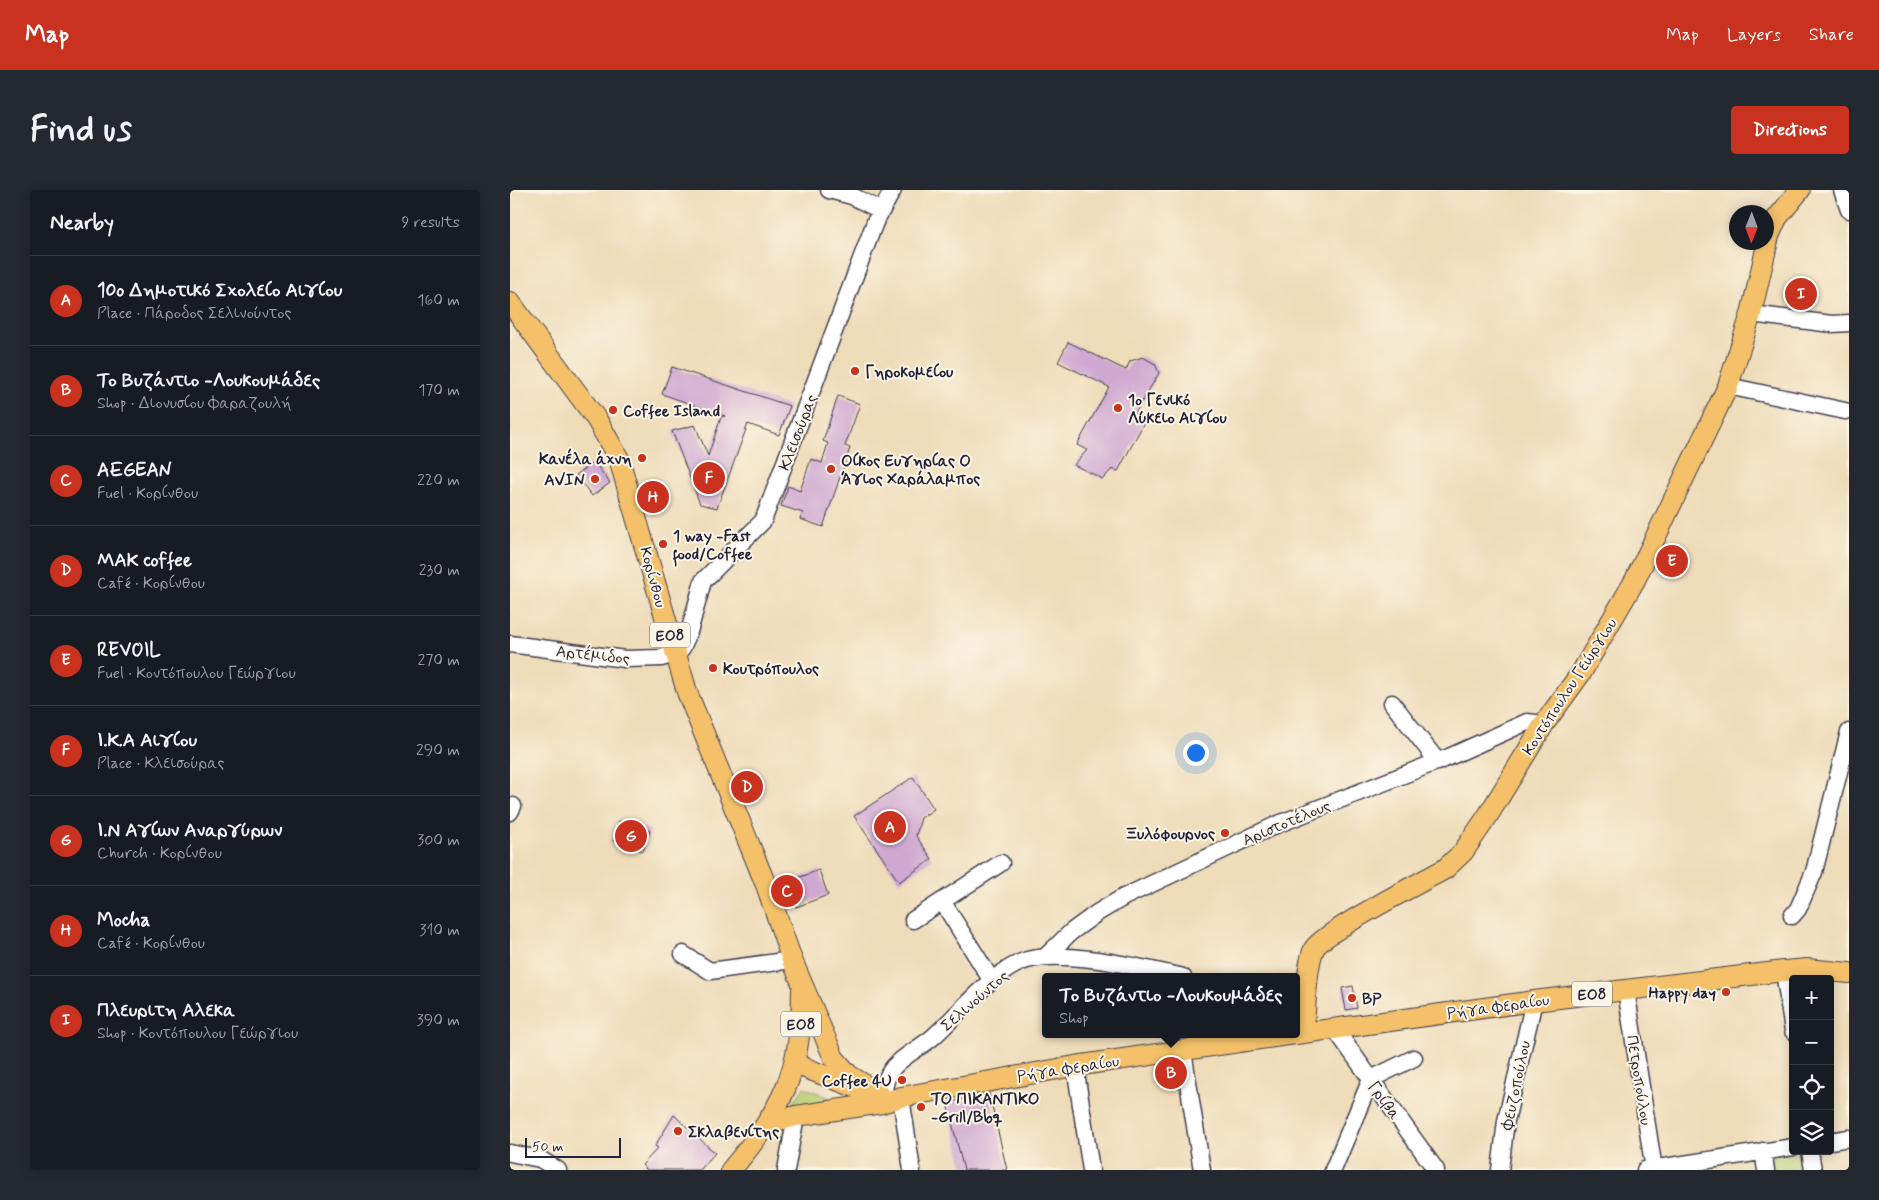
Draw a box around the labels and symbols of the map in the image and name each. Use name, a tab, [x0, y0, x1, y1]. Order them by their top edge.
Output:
north arrow	[1729, 205, 1774, 250]
pin: I	[1785, 275, 1817, 313]
place label: Γηροκομείου	[865, 362, 954, 383]
marker: Γηροκομείου	[849, 365, 861, 377]
place label: 1o Γενικό Λύκειο Αιγίου	[1128, 390, 1228, 429]
street label: Κλεισούρας	[774, 391, 823, 474]
place label: Coffee Island	[623, 401, 720, 422]
marker: 1o Γενικό Λύκειο Αιγίου	[1112, 402, 1124, 414]
marker: Coffee Island	[607, 404, 619, 416]
place label: Κανέλα άχνη	[539, 448, 633, 470]
place label: Οίκος Ευγηρίας Ο Άγιος Χαράλαμπος	[841, 451, 980, 490]
marker: Κανέλα άχνη	[636, 452, 648, 464]
pin: F	[693, 459, 725, 497]
marker: Οίκος Ευγηρίας Ο Άγιος Χαράλαμπος	[825, 463, 837, 475]
place label: AVIN	[544, 470, 585, 491]
marker: AVIN	[589, 473, 601, 485]
pin: H	[637, 478, 669, 516]
place label: 1 way -Fast food/Coffee	[672, 526, 753, 567]
marker: 1 way -Fast food/Coffee	[657, 538, 669, 550]
pin: E	[1656, 542, 1688, 580]
street label: Κορίνθου	[634, 545, 671, 610]
street label: Κοντόπουλου Γεώργιου	[1518, 614, 1623, 759]
road number: ΕΟ8	[650, 622, 690, 648]
street label: Αρτέμιδος	[555, 640, 631, 670]
place label: Κουτρόπουλος	[723, 659, 819, 680]
marker: Κουτρόπουλος	[707, 662, 719, 674]
your location	[1183, 740, 1209, 766]
pin: D	[731, 768, 763, 806]
street label: Αριστοτέλους	[1239, 794, 1334, 851]
pin: A	[874, 808, 906, 846]
pin: G	[615, 817, 647, 855]
place label: Ξυλόφουρνος	[1125, 824, 1215, 845]
marker: Ξυλόφουρνος	[1219, 827, 1231, 839]
pin: C	[771, 872, 803, 910]
street label: Σελινούντος	[937, 966, 1013, 1036]
road number: ΕΟ8	[1572, 982, 1612, 1006]
place label: Happy day	[1648, 983, 1716, 1004]
marker: Happy day	[1720, 986, 1732, 998]
place label: BP	[1362, 989, 1382, 1010]
street label: Ρήγα Φεραίου	[1446, 990, 1551, 1025]
marker: BP	[1346, 992, 1358, 1004]
road number: ΕΟ8	[781, 1012, 821, 1036]
street label: Πετροπούλου	[1621, 1034, 1656, 1127]
street label: Φευζοπούλου	[1497, 1039, 1536, 1133]
street label: Ρήγα Φεραίου	[1016, 1051, 1121, 1088]
pin: B	[1155, 1054, 1187, 1092]
place label: Coffee 4U	[822, 1071, 892, 1092]
marker: Coffee 4U	[896, 1074, 908, 1086]
street label: Γρίβα	[1363, 1077, 1405, 1124]
place label: ΤΟ ΠΙΚΑΝΤΙΚΟ -Grill/Bbq	[930, 1089, 1039, 1128]
marker: ΤΟ ΠΙΚΑΝΤΙΚΟ -Grill/Bbq	[915, 1101, 927, 1113]
place label: Σκλαβενίτης	[688, 1122, 779, 1143]
marker: Σκλαβενίτης	[672, 1125, 684, 1137]
scale bar	[525, 1135, 621, 1158]

